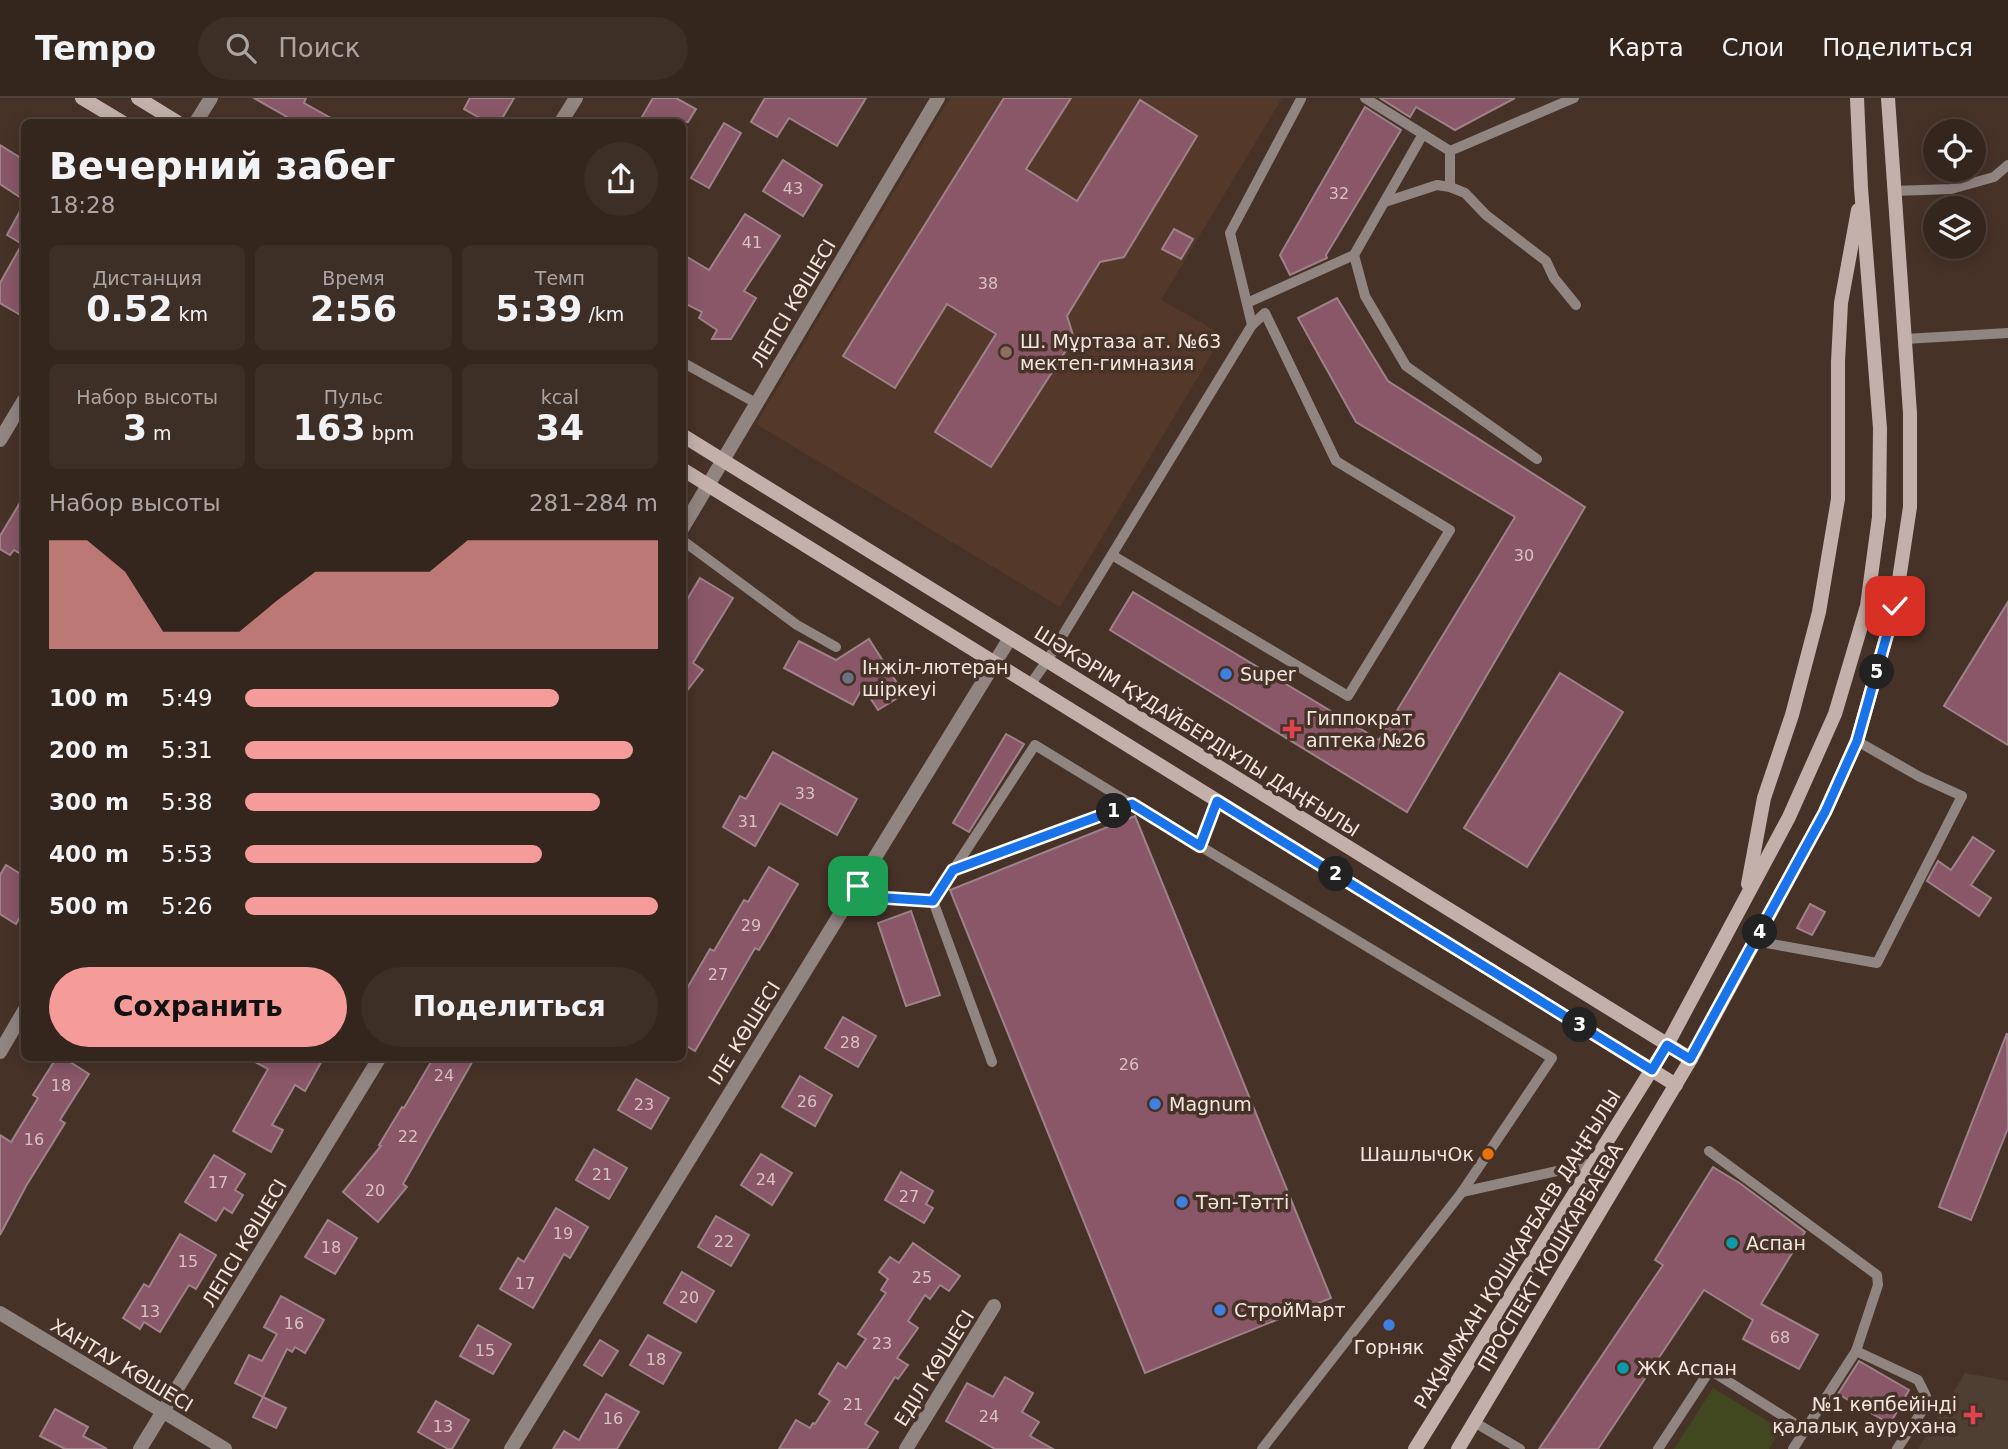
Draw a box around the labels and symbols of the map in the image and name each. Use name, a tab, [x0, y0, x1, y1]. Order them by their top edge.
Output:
house number: 43	[783, 179, 803, 198]
house number: 32	[1329, 184, 1349, 203]
house number: 41	[742, 233, 762, 252]
street label: ЛЕПСІ КӨШЕСІ	[746, 235, 840, 371]
house number: 38	[978, 274, 998, 293]
place label: Ш. Мұртаза ат. №63 мектеп-гимназия	[1020, 330, 1221, 374]
marker: Ш. Мұртаза ат. №63 мектеп-гимназия	[998, 344, 1014, 360]
house number: 30	[1514, 546, 1534, 565]
pin	[1865, 576, 1925, 636]
street label: ШӘКӘРІМ ҚҰДАЙБЕРДІҰЛЫ ДАҢҒЫЛЫ	[1031, 621, 1363, 841]
pin: 5	[1860, 654, 1895, 690]
place label: Інжіл-лютеран шіркеуі	[862, 656, 1008, 700]
place label: Super	[1240, 663, 1296, 685]
marker: Super	[1218, 666, 1234, 682]
marker: Інжіл-лютеран шіркеуі	[840, 670, 856, 686]
place label: Гиппократ аптека №26	[1306, 707, 1426, 751]
marker: Гиппократ аптека №26	[1284, 721, 1300, 737]
house number: 33	[795, 784, 815, 803]
pin: 1	[1096, 794, 1132, 828]
house number: 31	[738, 812, 758, 831]
pin	[828, 856, 888, 916]
pin: 2	[1318, 856, 1354, 892]
pin: 4	[1742, 914, 1778, 950]
house number: 29	[741, 916, 761, 935]
house number: 27	[708, 965, 728, 984]
street label: ІЛЕ КӨШЕСІ	[704, 977, 784, 1089]
pin: 3	[1562, 1007, 1598, 1042]
house number: 28	[840, 1033, 860, 1052]
house number: 26	[1119, 1055, 1139, 1074]
house number: 24	[434, 1066, 454, 1085]
house number: 18	[51, 1076, 71, 1095]
street label: РАҚЫМЖАН ҚОШҚАРБАЕВ ДАҢҒЫЛЫ	[1409, 1086, 1625, 1412]
house number: 26	[797, 1092, 817, 1111]
place label: Magnum	[1169, 1093, 1252, 1115]
house number: 23	[634, 1095, 654, 1114]
marker: Magnum	[1147, 1096, 1163, 1112]
house number: 22	[398, 1127, 418, 1146]
house number: 16	[24, 1130, 44, 1149]
street label: ПРОСПЕКТ КОШКАРБАЕВА	[1473, 1139, 1627, 1375]
place label: ШашлычОк	[1360, 1143, 1474, 1165]
marker: ШашлычОк	[1480, 1146, 1496, 1162]
house number: 21	[592, 1165, 612, 1184]
house number: 24	[756, 1170, 776, 1189]
house number: 17	[208, 1173, 228, 1192]
street label: ЛЕПСІ КӨШЕСІ	[197, 1175, 291, 1311]
house number: 20	[365, 1181, 385, 1200]
house number: 27	[899, 1187, 919, 1206]
place label: Тәп-Тәтті	[1195, 1191, 1289, 1213]
marker: Тәп-Тәтті	[1174, 1194, 1190, 1210]
house number: 19	[553, 1224, 573, 1243]
house number: 22	[714, 1232, 734, 1251]
place label: Аспан	[1746, 1232, 1806, 1254]
marker: Аспан	[1724, 1235, 1740, 1251]
house number: 18	[321, 1238, 341, 1257]
house number: 15	[178, 1252, 198, 1271]
house number: 25	[912, 1268, 932, 1287]
house number: 17	[515, 1274, 535, 1293]
house number: 20	[679, 1288, 699, 1307]
place label: СтройМарт	[1234, 1299, 1346, 1321]
house number: 13	[140, 1302, 160, 1321]
marker: СтройМарт	[1212, 1302, 1228, 1318]
street label: ЕДІЛ КӨШЕСІ	[890, 1306, 978, 1430]
street label: ХАНТАУ КӨШЕСІ	[47, 1314, 197, 1416]
house number: 16	[284, 1314, 304, 1333]
marker: Горняк	[1381, 1317, 1397, 1333]
house number: 68	[1770, 1328, 1790, 1347]
house number: 23	[872, 1334, 892, 1353]
place label: Горняк	[1354, 1336, 1424, 1358]
house number: 15	[475, 1341, 495, 1360]
house number: 18	[646, 1350, 666, 1369]
place label: ЖК Аспан	[1637, 1357, 1737, 1379]
marker: ЖК Аспан	[1615, 1360, 1631, 1376]
place label: №1 көпбейінді қалалық аурухана	[1772, 1393, 1957, 1437]
house number: 21	[843, 1395, 863, 1414]
marker: №1 көпбейінді қалалық аурухана	[1963, 1405, 1983, 1425]
house number: 24	[979, 1407, 999, 1426]
house number: 16	[603, 1409, 623, 1428]
house number: 13	[433, 1417, 453, 1436]

